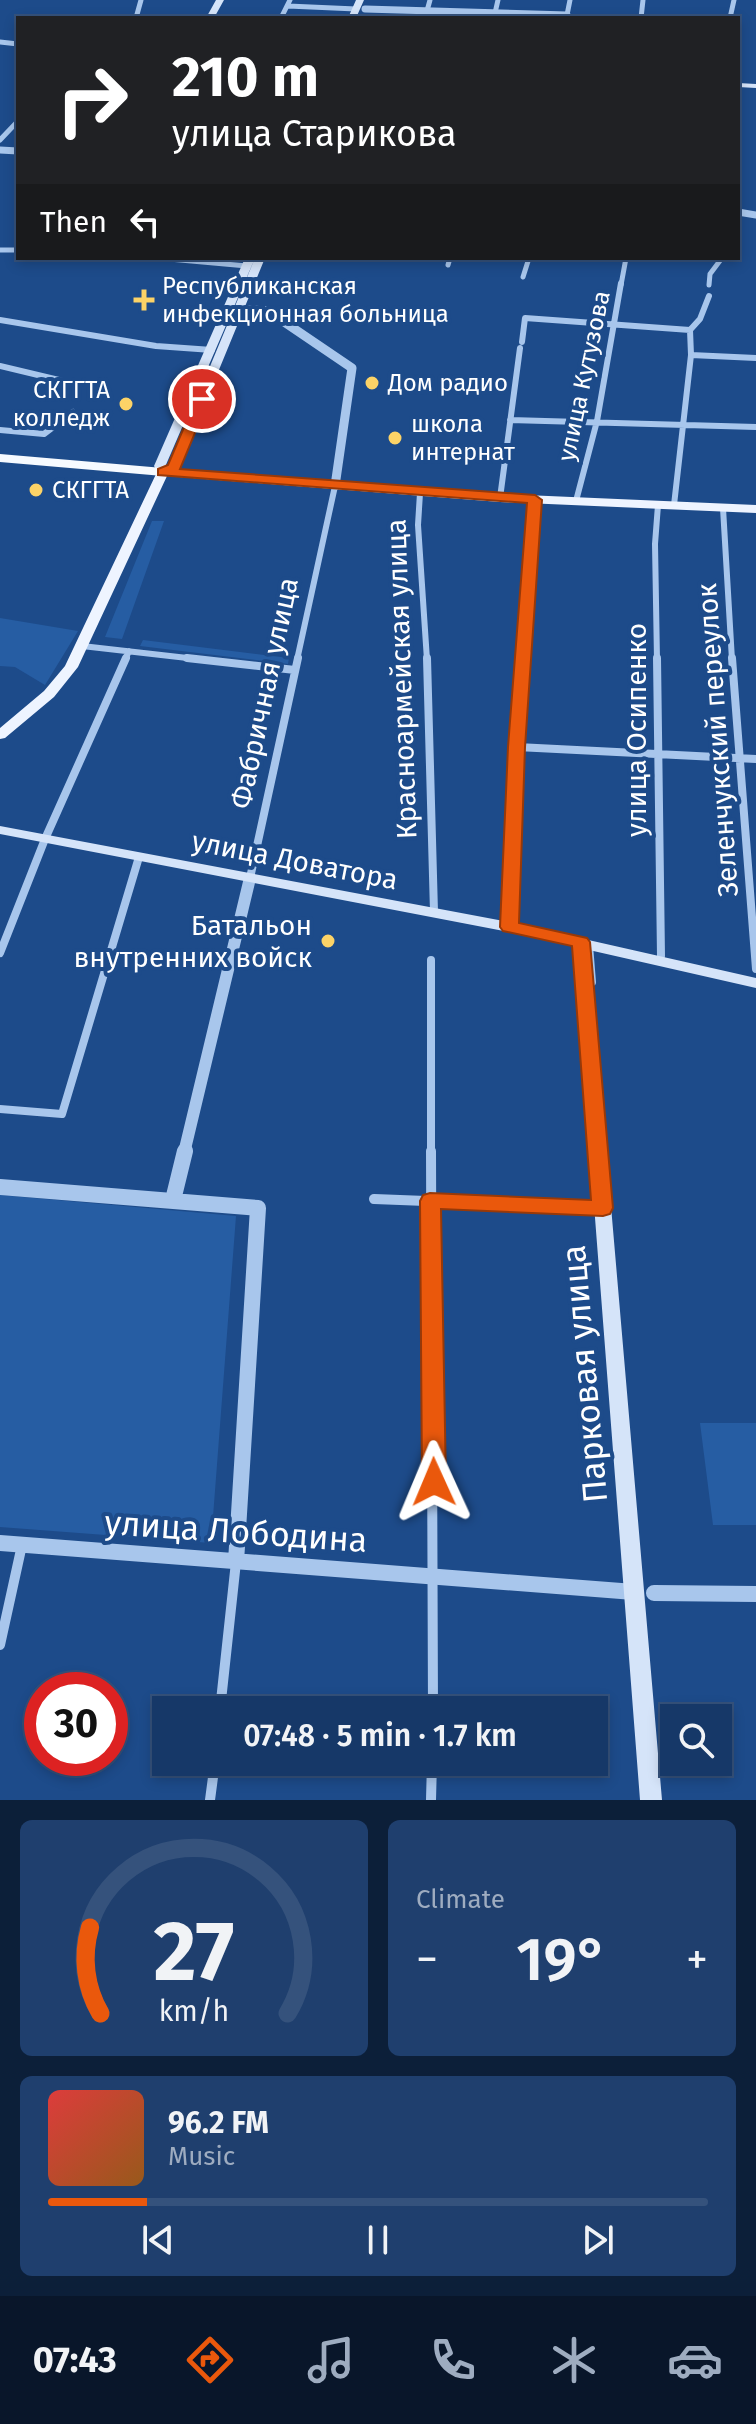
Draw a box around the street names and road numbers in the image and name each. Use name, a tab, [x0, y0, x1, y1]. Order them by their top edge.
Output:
street label: улица Кутузова	[552, 288, 616, 464]
street label: Красноармейская улица	[379, 518, 424, 840]
street label: Фабричная улица	[224, 574, 305, 812]
street label: Зеленчукский переулок	[690, 582, 745, 898]
street label: улица Осипенко	[620, 623, 653, 837]
street label: улица Доватора	[189, 824, 401, 897]
street label: Парковая улица	[553, 1243, 616, 1505]
street label: улица Лободина	[103, 1502, 369, 1561]

